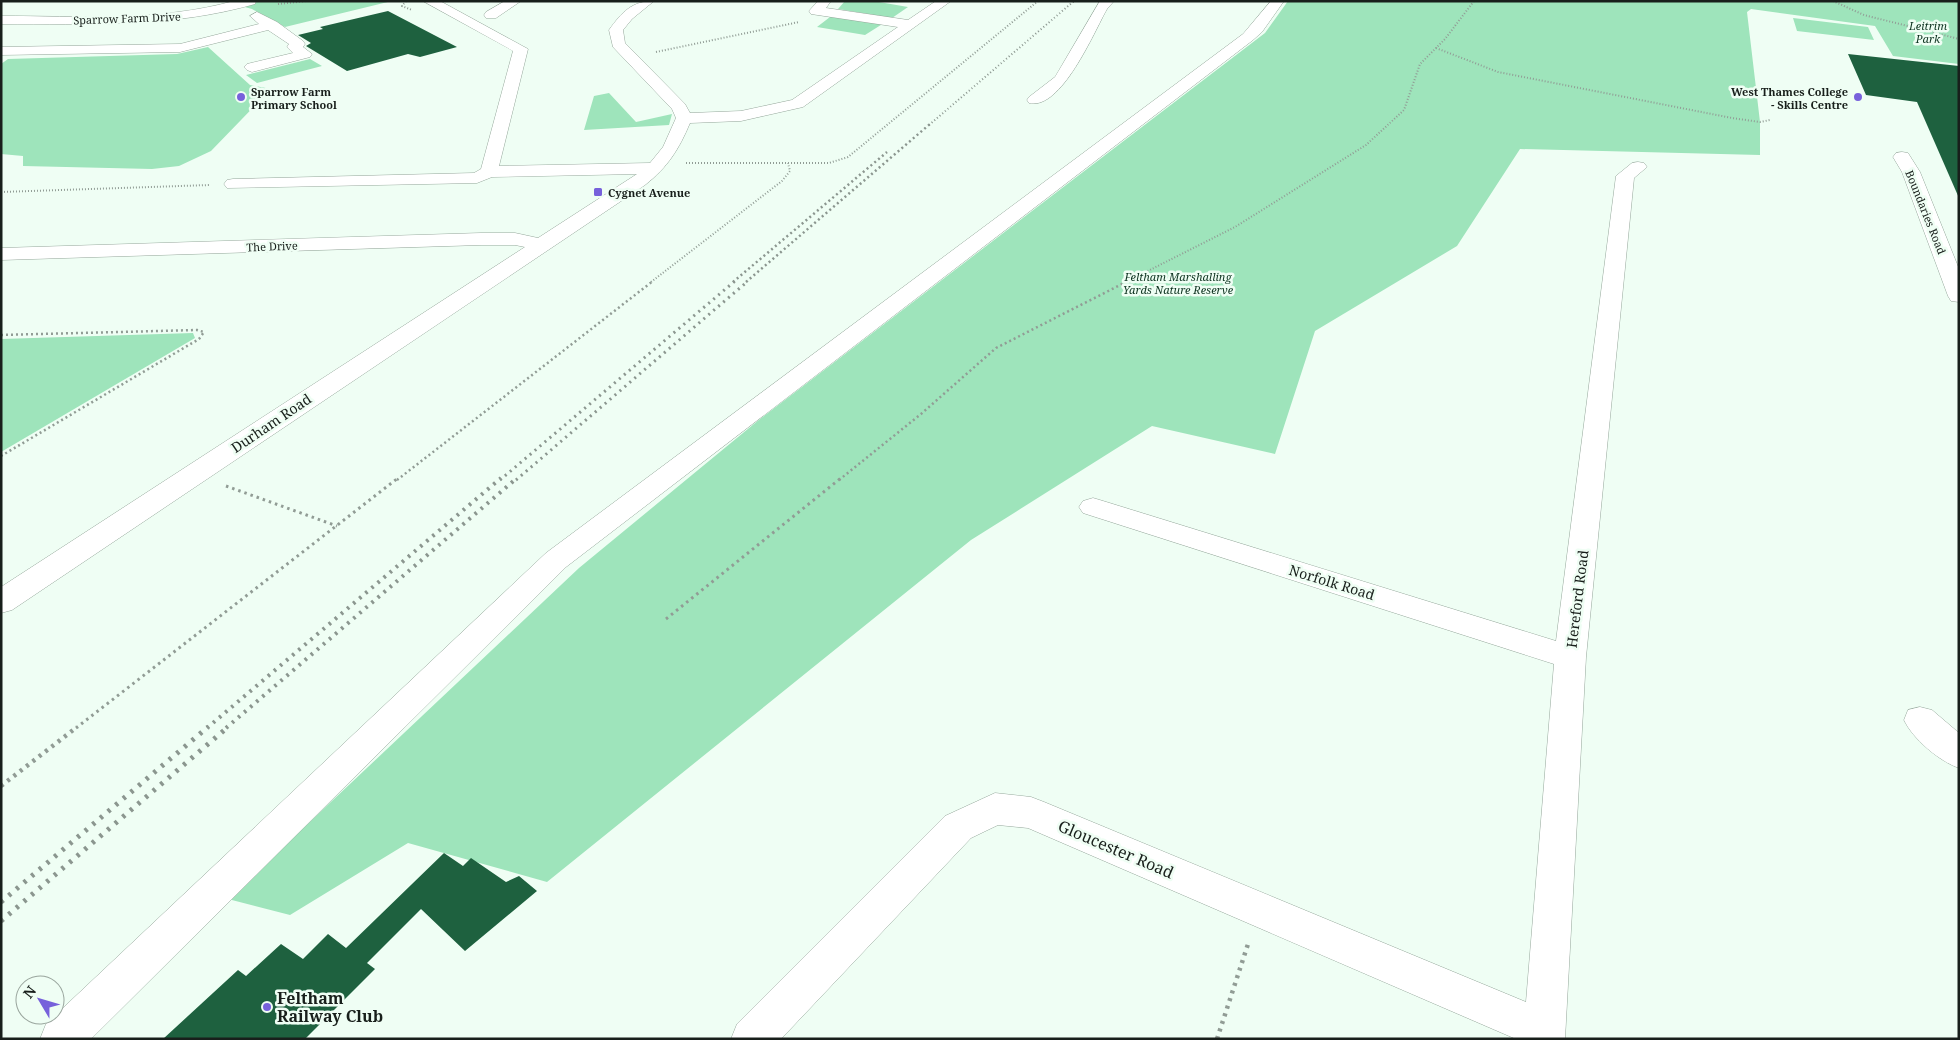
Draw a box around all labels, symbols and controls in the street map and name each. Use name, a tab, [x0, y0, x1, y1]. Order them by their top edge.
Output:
street label: Sparrow Farm Drive	[73, 9, 181, 27]
park label: Leitrim Park	[1908, 18, 1947, 46]
place label: Sparrow Farm Primary School	[251, 84, 337, 112]
place label: West Thames College - Skills Centre	[1731, 84, 1848, 112]
marker: Sparrow Farm Primary School	[235, 91, 247, 103]
marker: West Thames College - Skills Centre	[1852, 91, 1864, 103]
street label: Boundaries Road	[1902, 168, 1950, 257]
place label: Cygnet Avenue	[608, 185, 690, 200]
marker: Cygnet Avenue	[592, 186, 604, 198]
street label: The Drive	[246, 238, 298, 254]
park label: Feltham Marshalling Yards Nature Reserve	[1123, 269, 1234, 297]
street label: Durham Road	[227, 389, 315, 457]
street label: Hereford Road	[1562, 549, 1592, 649]
street label: Norfolk Road	[1287, 560, 1377, 604]
street label: Gloucester Road	[1055, 815, 1177, 883]
north arrow	[15, 975, 65, 1025]
text: N	[18, 981, 40, 1002]
place label: Feltham Railway Club	[277, 987, 383, 1027]
marker: Feltham Railway Club	[261, 1001, 273, 1013]

